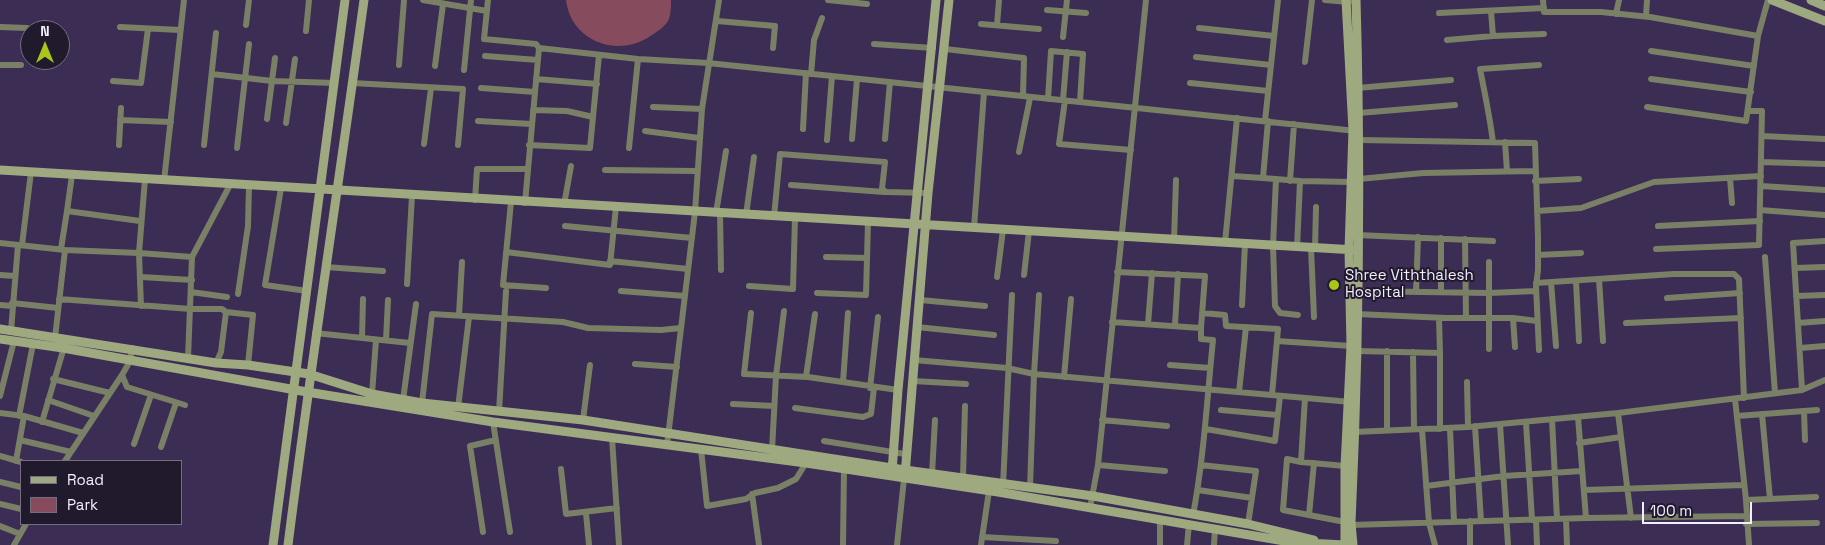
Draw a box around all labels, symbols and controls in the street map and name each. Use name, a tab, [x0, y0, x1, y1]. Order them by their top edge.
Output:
north arrow	[20, 20, 70, 70]
text: N	[40, 22, 50, 40]
place label: Shree Viththalesh Hospital	[1345, 267, 1474, 302]
marker: Shree Viththalesh Hospital	[1327, 278, 1341, 292]
legend	[20, 460, 182, 525]
text: Road	[67, 470, 104, 489]
scale bar	[1645, 492, 1755, 524]
text: Park	[67, 495, 98, 514]
text: 100 m	[1650, 501, 1692, 520]

